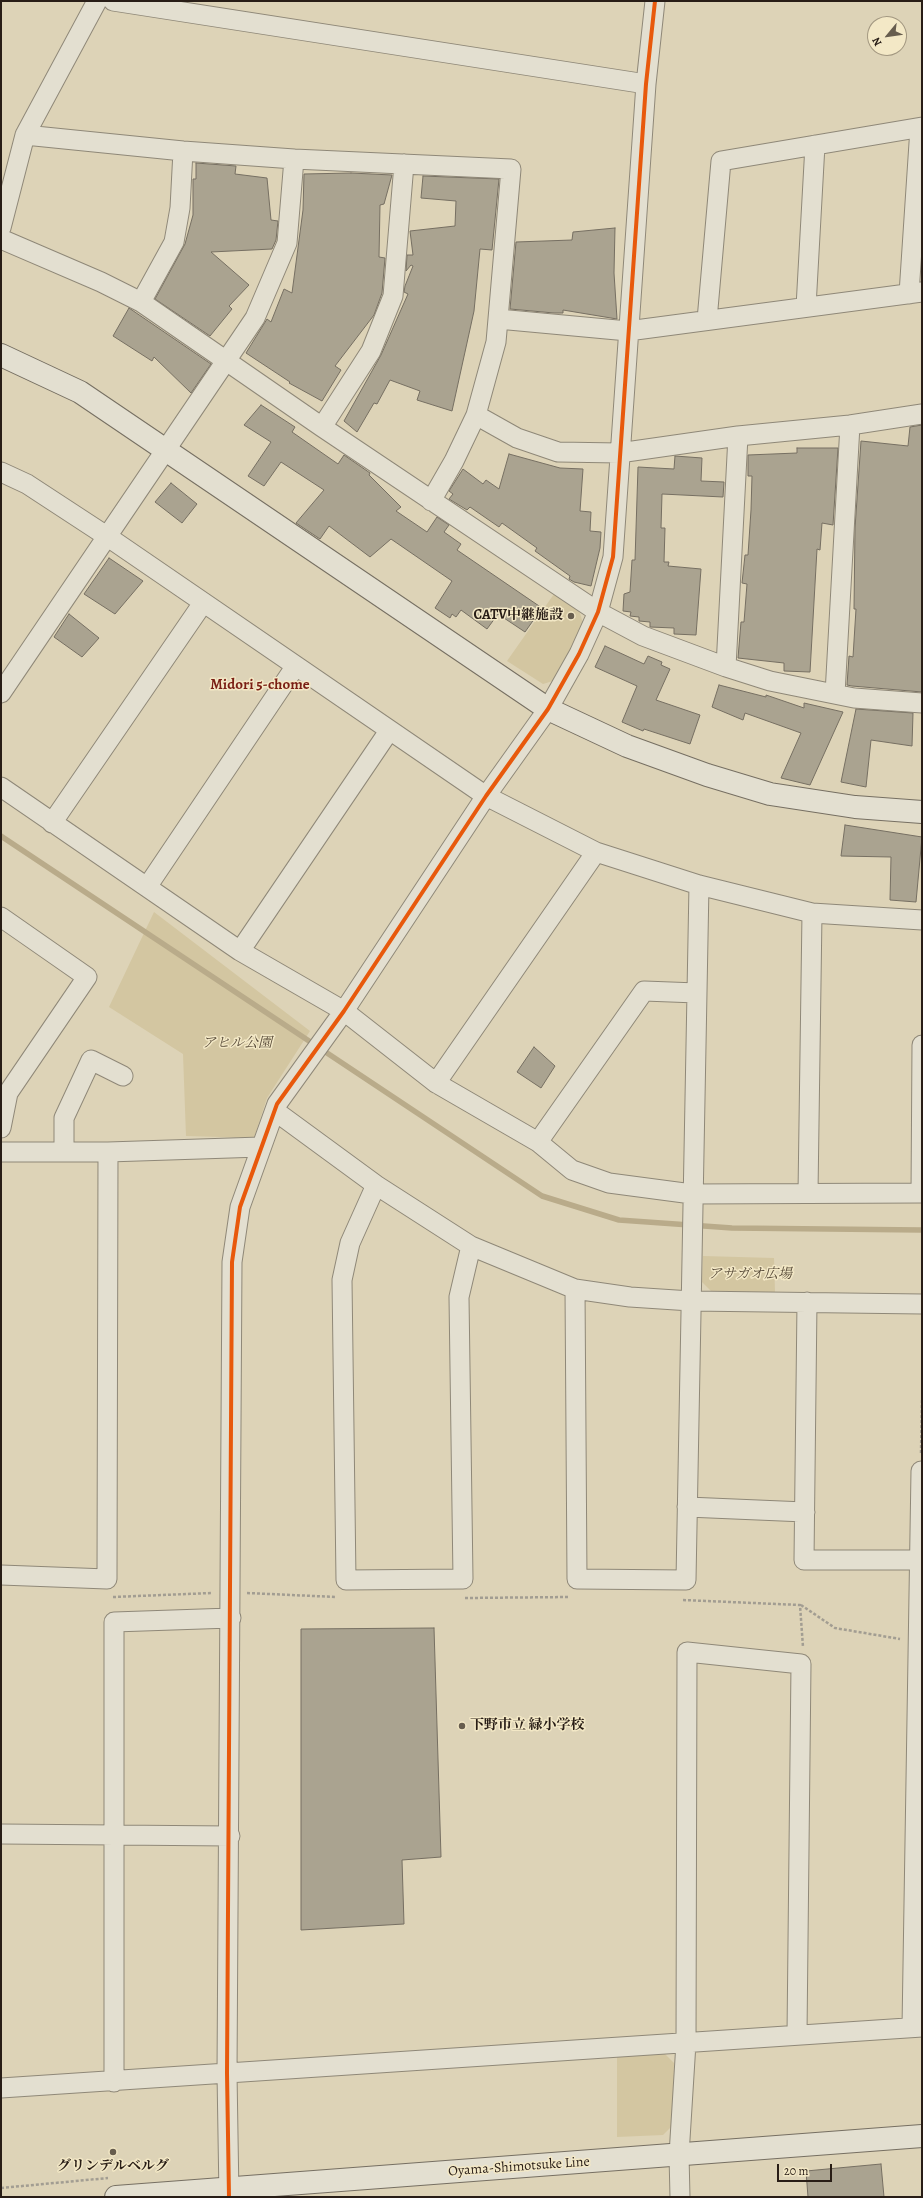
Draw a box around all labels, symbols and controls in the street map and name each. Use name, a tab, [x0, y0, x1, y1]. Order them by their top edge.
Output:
north arrow	[867, 16, 907, 56]
text: N	[868, 34, 885, 49]
place label: CATV中継施設	[473, 608, 563, 624]
marker: CATV中継施設	[566, 611, 576, 621]
district label: Midori 5-chome	[210, 676, 310, 694]
park label: アヒル公園	[202, 1036, 272, 1052]
park label: アサガオ広場	[708, 1267, 792, 1283]
place label: 下野市立 緑小学校	[470, 1718, 584, 1734]
marker: 下野市立 緑小学校	[457, 1721, 467, 1731]
marker: グリンデルベルグ	[108, 2147, 118, 2157]
street label: Oyama-Shimotsuke Line	[448, 2154, 590, 2180]
scale bar	[779, 2156, 834, 2182]
place label: グリンデルベルグ	[57, 2159, 169, 2175]
text: 20 m	[784, 2163, 808, 2179]

